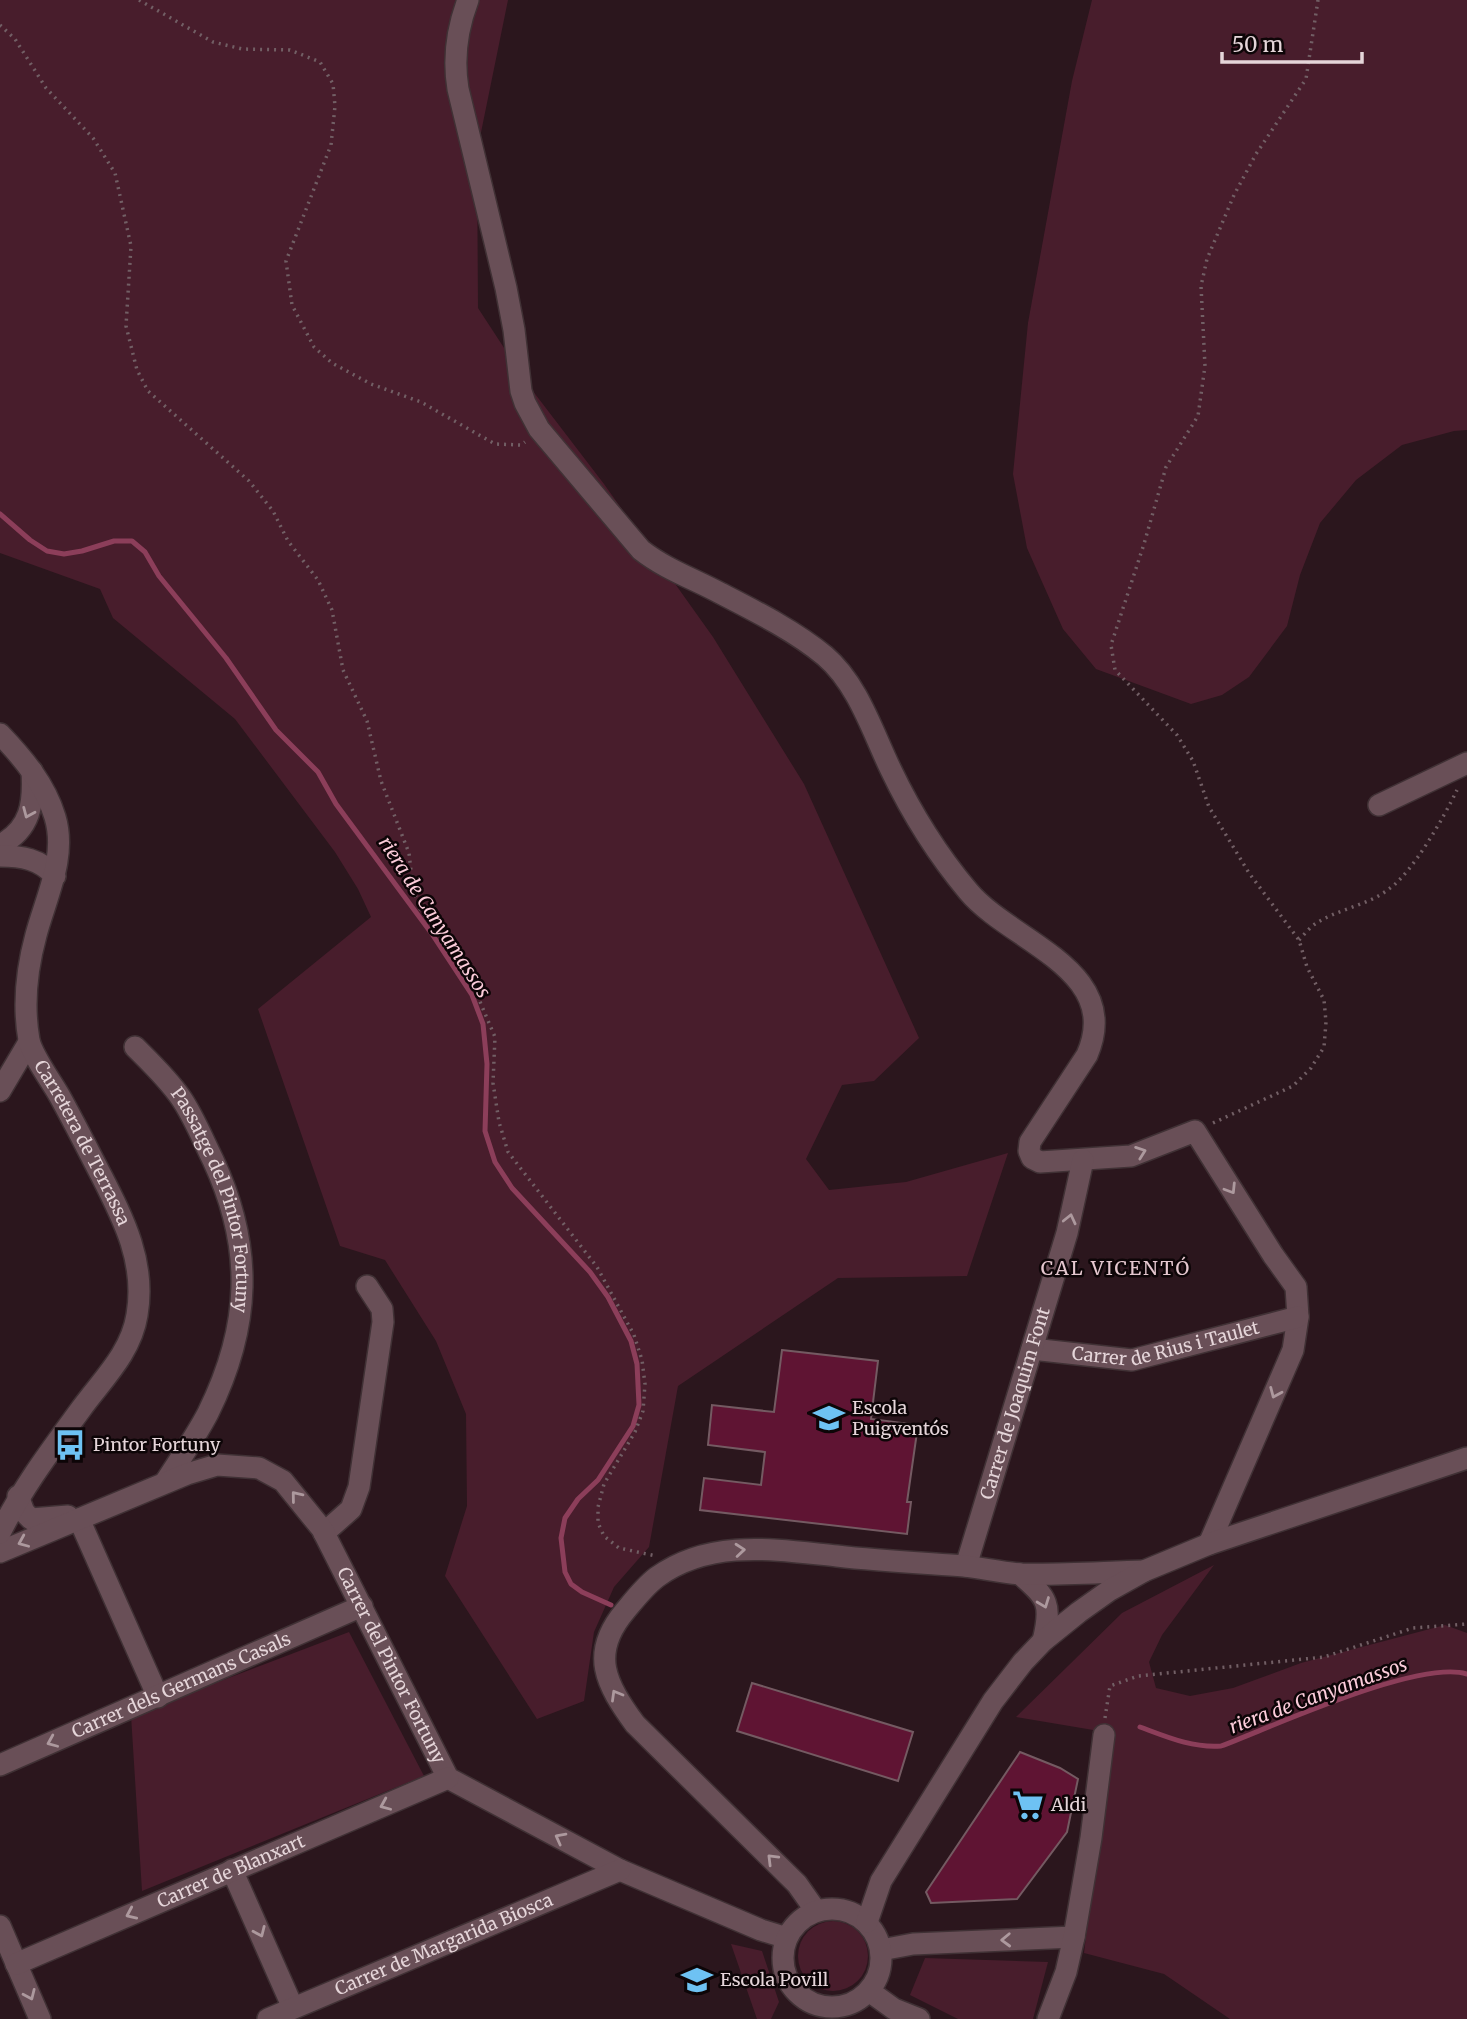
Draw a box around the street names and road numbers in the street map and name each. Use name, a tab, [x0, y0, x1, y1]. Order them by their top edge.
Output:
street label: Carretera de Terrassa	[29, 1056, 136, 1229]
street label: Passatge del Pintor Fortuny	[166, 1082, 254, 1314]
street label: Carrer de Joaquim Font	[975, 1304, 1055, 1502]
street label: Carrer de Rius i Taulet	[1071, 1316, 1262, 1371]
street label: Carrer del Pintor Fortuny	[332, 1563, 451, 1768]
street label: Carrer dels Germans Casals	[68, 1627, 294, 1743]
street label: Carrer de Blanxart	[153, 1829, 308, 1913]
street label: Carrer de Margarida Biosca	[331, 1888, 556, 2000]

